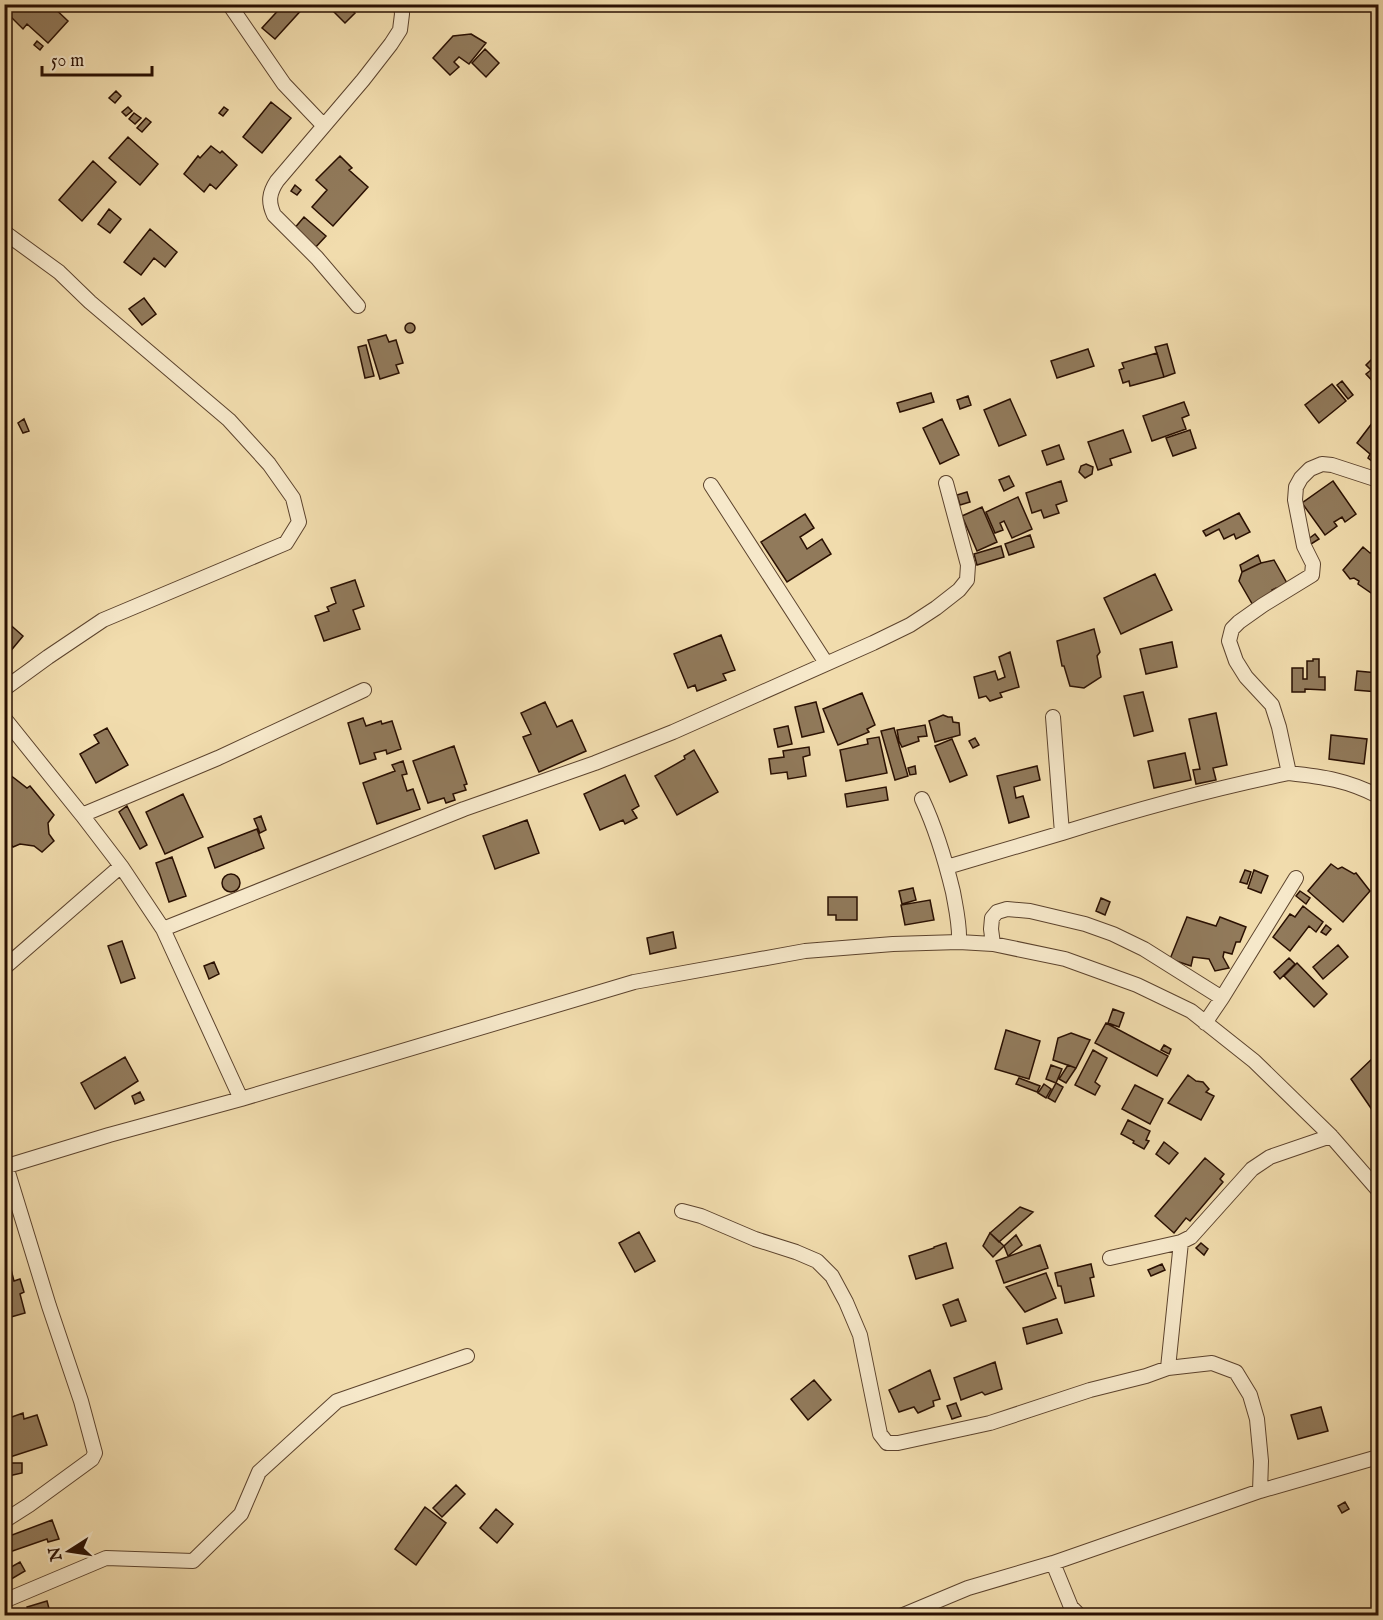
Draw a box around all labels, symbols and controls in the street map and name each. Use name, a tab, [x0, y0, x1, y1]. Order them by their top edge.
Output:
scale bar	[42, 39, 152, 77]
text: 50 m	[51, 50, 84, 73]
north arrow	[39, 1521, 99, 1581]
text: N	[45, 1545, 68, 1564]

